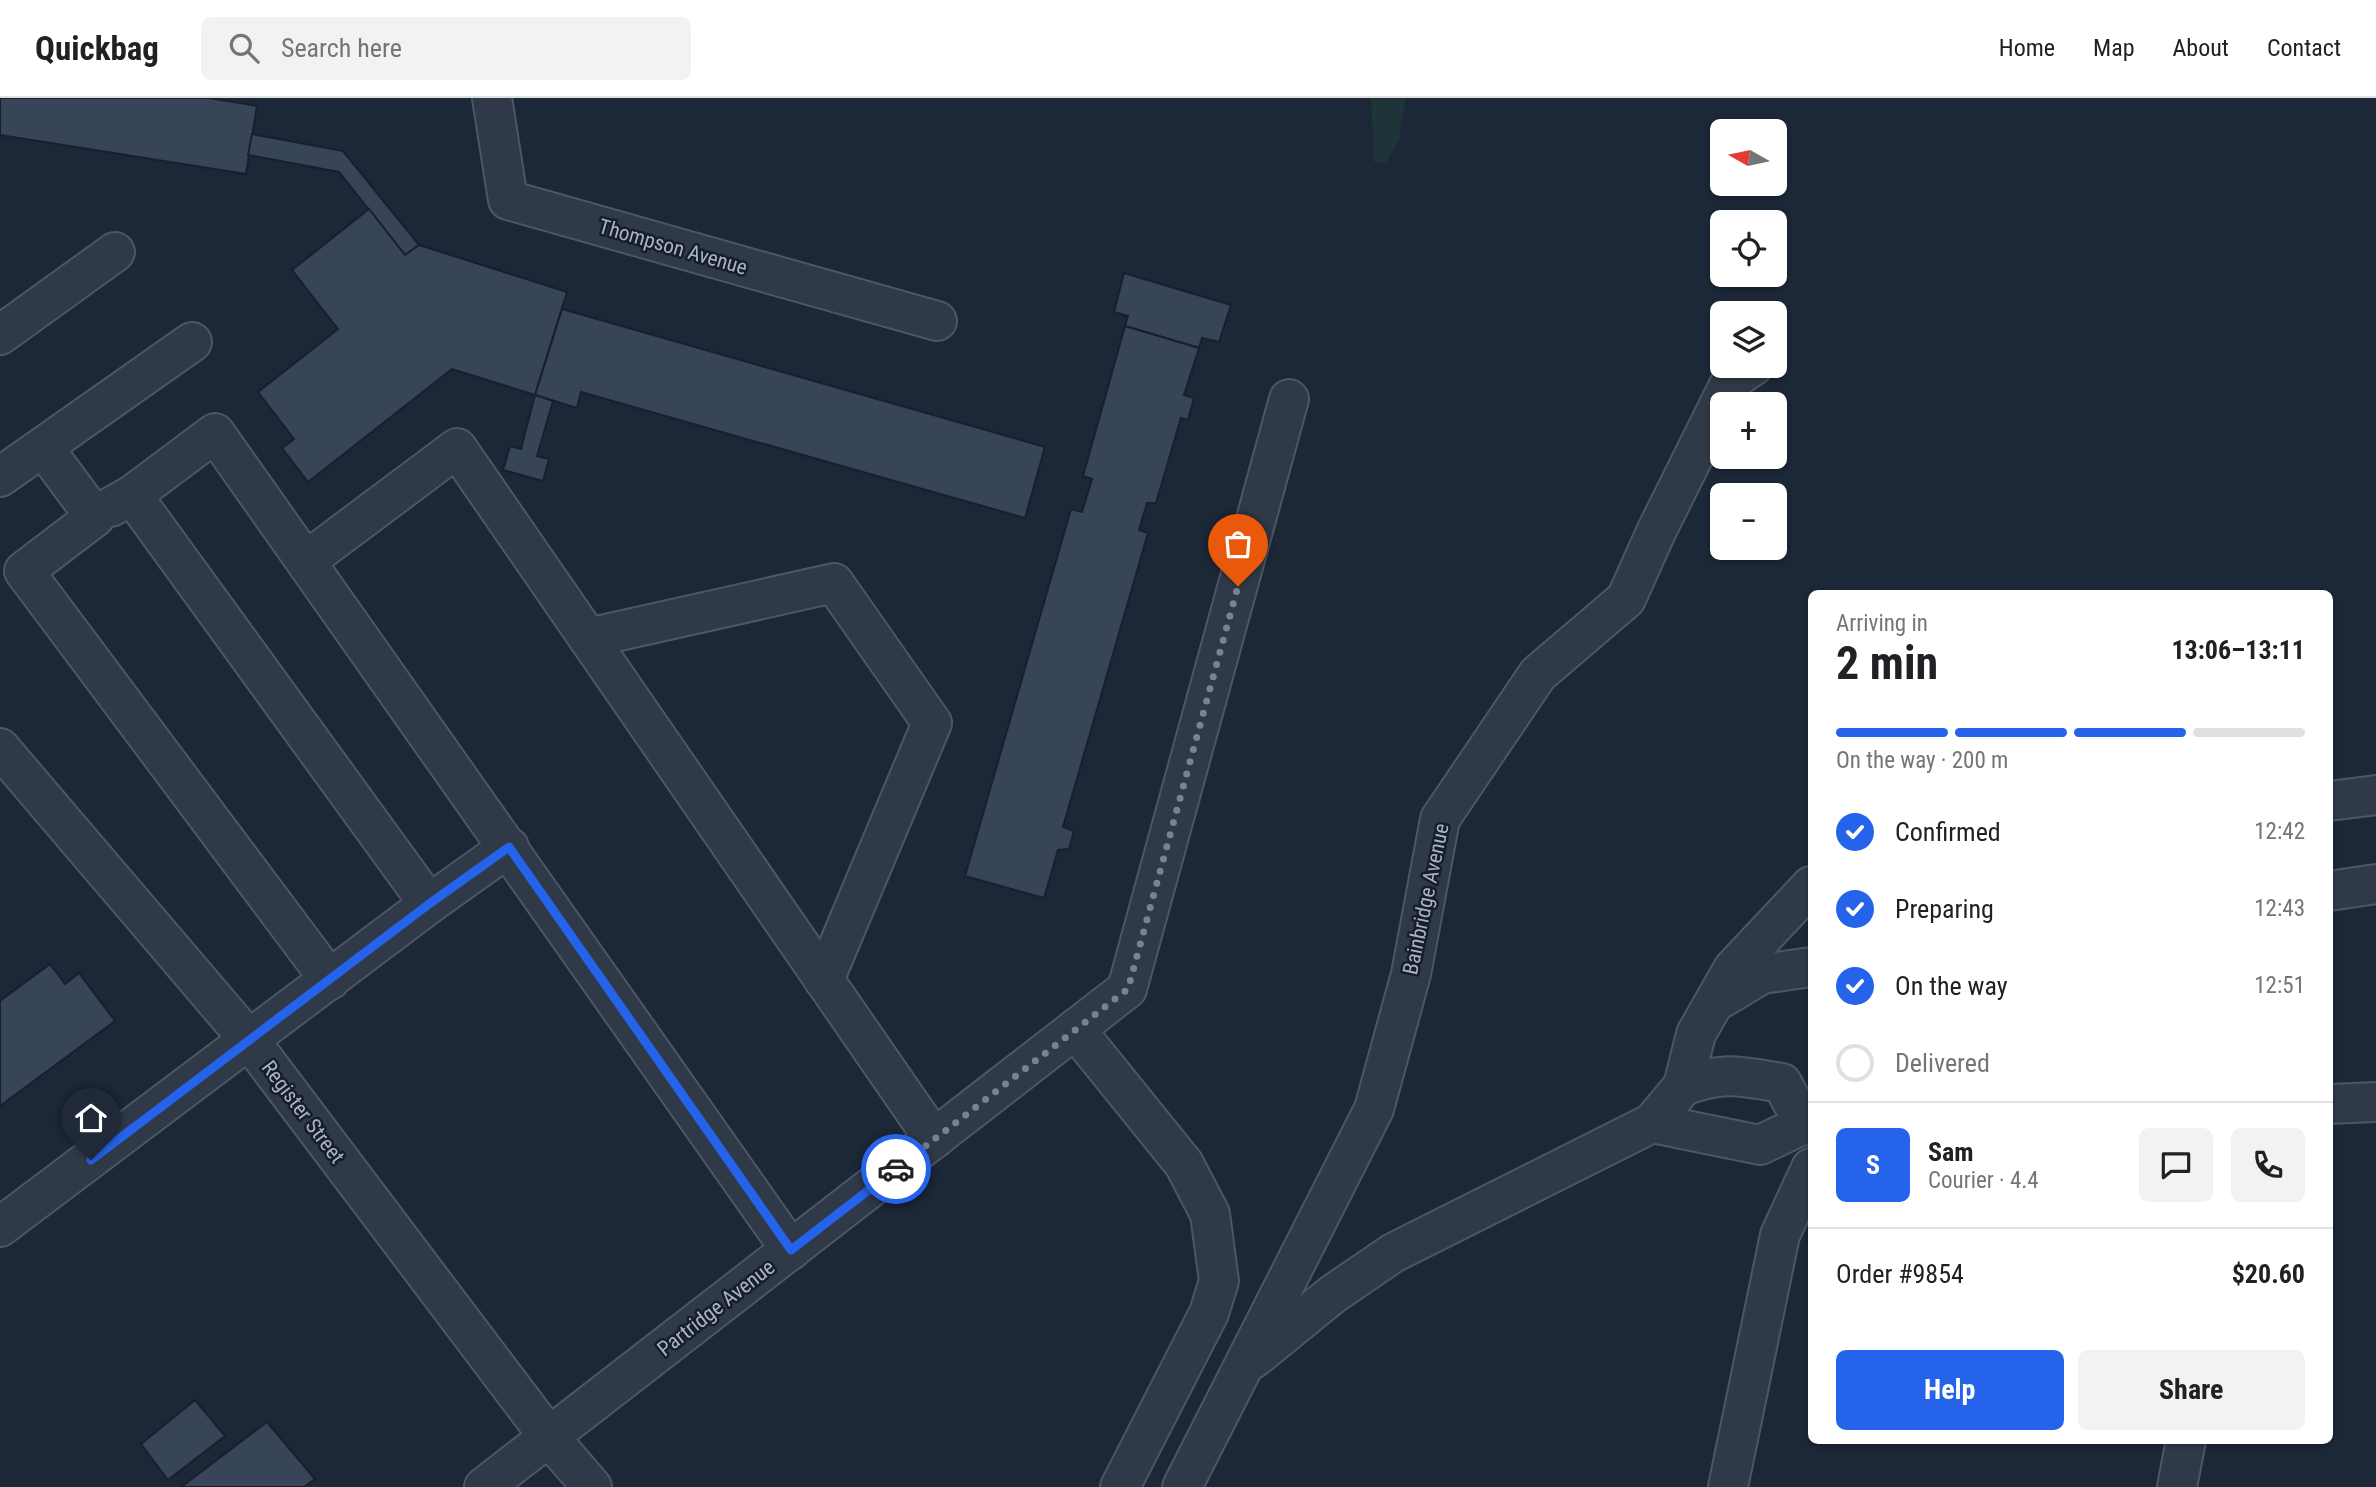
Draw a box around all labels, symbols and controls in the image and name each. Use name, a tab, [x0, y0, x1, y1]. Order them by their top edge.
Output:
search box	[201, 17, 691, 80]
text: Quickbag	[35, 29, 159, 68]
icon: search	[225, 29, 263, 67]
text: Search here	[281, 33, 402, 63]
text: Home	[1999, 34, 2055, 62]
text: Map	[2093, 34, 2135, 62]
text: About	[2173, 34, 2229, 62]
text: Contact	[2267, 34, 2341, 62]
north arrow	[1710, 119, 1787, 196]
map controls	[1710, 119, 1787, 560]
button: locate	[1710, 210, 1787, 287]
street label: Thompson Avenue	[596, 214, 750, 280]
button: layers	[1710, 301, 1787, 378]
button: +	[1710, 392, 1787, 469]
button: −	[1710, 483, 1787, 560]
pin	[1208, 514, 1268, 586]
icon: bag	[1219, 525, 1257, 563]
text: Arriving in	[1836, 610, 1928, 637]
text: 13:06–13:11	[2171, 635, 2305, 665]
text: 2 min	[1836, 636, 1938, 690]
text: On the way · 200 m	[1836, 747, 2008, 774]
icon: check	[1836, 813, 1874, 851]
text: Confirmed	[1895, 817, 2001, 847]
text: 12:42	[2254, 818, 2305, 845]
street label: Bainbridge Avenue	[1398, 821, 1454, 977]
icon: check	[1836, 890, 1874, 928]
text: Preparing	[1895, 894, 1994, 924]
text: 12:43	[2254, 895, 2305, 922]
icon: check	[1836, 967, 1874, 1005]
text: On the way	[1895, 971, 2008, 1001]
text: 12:51	[2254, 972, 2305, 999]
text: Delivered	[1895, 1048, 1990, 1078]
street label: Register Street	[257, 1056, 349, 1168]
pin	[61, 1088, 121, 1160]
icon: home	[72, 1099, 110, 1137]
button: chat	[2139, 1128, 2213, 1202]
button: phone	[2231, 1128, 2305, 1202]
courier	[861, 1134, 931, 1204]
text: Sam	[1928, 1137, 1974, 1167]
icon: car	[877, 1150, 915, 1188]
text: S	[1866, 1150, 1880, 1180]
text: Courier · 4.4	[1928, 1167, 2039, 1194]
street label: Partridge Avenue	[653, 1255, 779, 1361]
text: Order #9854	[1836, 1259, 1964, 1289]
text: $20.60	[2232, 1259, 2305, 1289]
button: Help	[1836, 1350, 2064, 1430]
button: Share	[2078, 1350, 2305, 1430]

